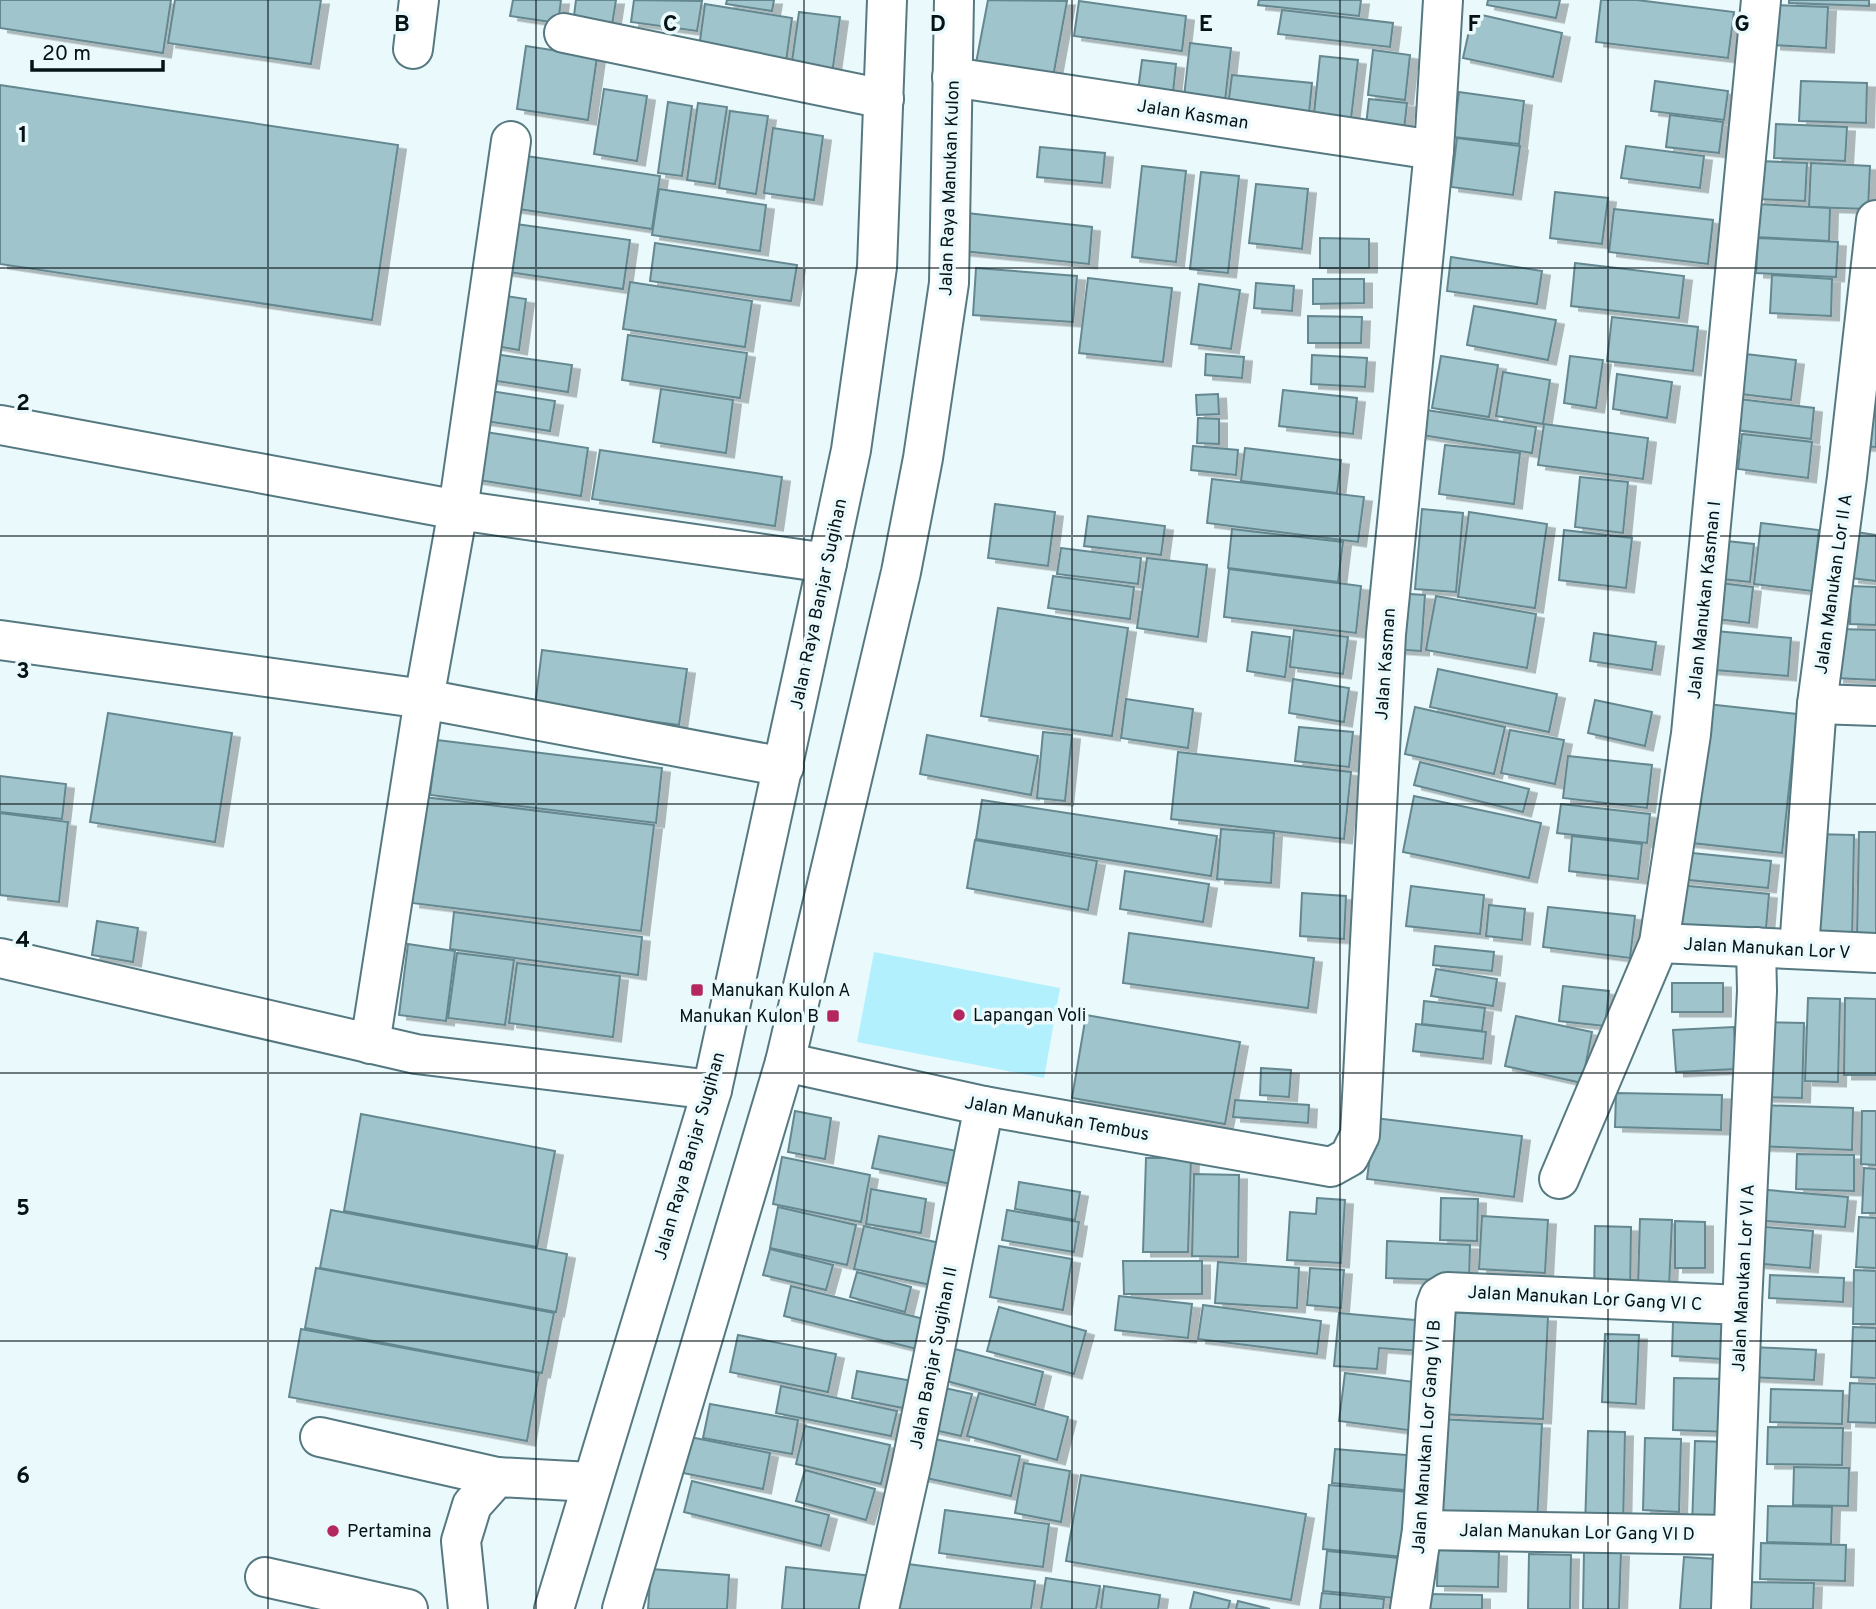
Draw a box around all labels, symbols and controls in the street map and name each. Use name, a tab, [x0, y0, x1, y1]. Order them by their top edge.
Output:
text: B	[394, 11, 410, 40]
text: C	[663, 11, 677, 40]
text: D	[930, 11, 946, 40]
text: E	[1199, 11, 1213, 40]
text: F	[1467, 11, 1481, 40]
text: G	[1734, 11, 1750, 40]
scale bar	[32, 28, 163, 72]
text: 20 m	[42, 41, 91, 68]
street label: Jalan Raya Manukan Kulon	[935, 80, 966, 296]
street label: Jalan Kasman	[1135, 95, 1250, 136]
text: 1	[18, 122, 28, 151]
text: 2	[16, 390, 30, 419]
street label: Jalan Manukan Lor II A	[1810, 492, 1859, 676]
street label: Jalan Raya Banjar Sugihan	[786, 496, 853, 712]
street label: Jalan Manukan Kasman I	[1684, 500, 1727, 700]
street label: Jalan Kasman	[1371, 607, 1402, 721]
text: 3	[16, 658, 30, 687]
text: 4	[16, 927, 30, 956]
street label: Jalan Manukan Lor V	[1683, 934, 1851, 965]
place label: Manukan Kulon A	[711, 980, 851, 1003]
marker: Manukan Kulon A	[689, 982, 705, 998]
place label: Lapangan Voli	[973, 1005, 1086, 1028]
place label: Manukan Kulon B	[679, 1006, 819, 1029]
marker: Lapangan Voli	[951, 1007, 967, 1023]
marker: Manukan Kulon B	[825, 1008, 841, 1024]
street label: Jalan Raya Banjar Sugihan	[650, 1050, 731, 1263]
street label: Jalan Manukan Tembus	[963, 1092, 1151, 1147]
street label: Jalan Manukan Lor VI A	[1728, 1183, 1761, 1373]
text: 5	[16, 1195, 30, 1224]
street label: Jalan Banjar Sugihan II	[905, 1265, 963, 1452]
street label: Jalan Manukan Lor Gang VI C	[1467, 1282, 1703, 1317]
street label: Jalan Manukan Lor Gang VI B	[1408, 1319, 1447, 1555]
text: 6	[16, 1463, 30, 1492]
street label: Jalan Manukan Lor Gang VI D	[1459, 1520, 1695, 1547]
place label: Pertamina	[347, 1521, 431, 1544]
marker: Pertamina	[325, 1523, 341, 1539]

